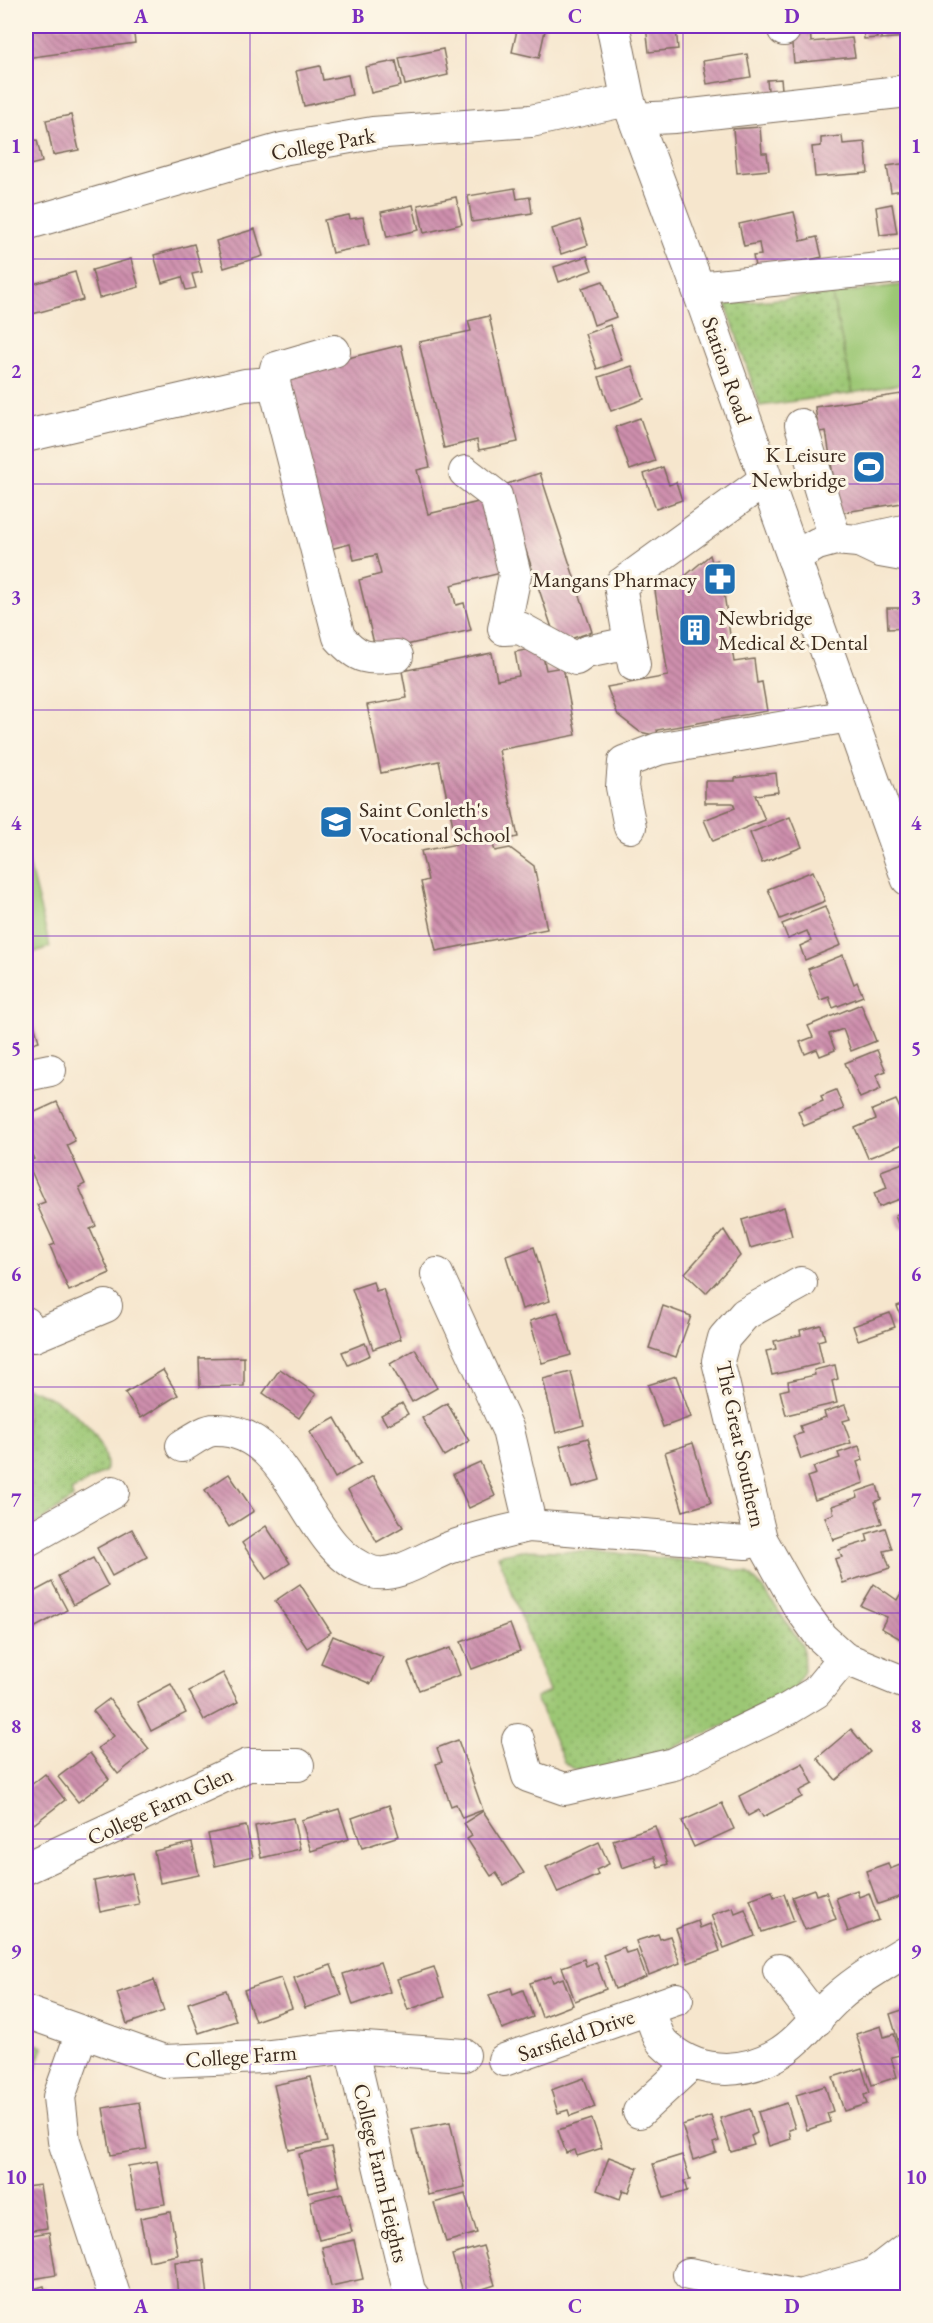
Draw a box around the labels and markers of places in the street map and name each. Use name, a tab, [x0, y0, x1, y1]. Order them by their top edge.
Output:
place label: K Leisure Newbridge	[752, 440, 846, 494]
sports icon: K Leisure Newbridge	[851, 449, 887, 485]
pharmacy icon: Mangans Pharmacy	[702, 561, 738, 597]
place label: Mangans Pharmacy	[532, 565, 697, 594]
place label: Newbridge Medical & Dental	[718, 603, 868, 657]
building icon: Newbridge Medical & Dental	[677, 612, 713, 648]
place label: Saint Conleth's Vocational School	[359, 795, 510, 849]
school or university icon: Saint Conleth's Vocational School	[318, 804, 354, 840]

